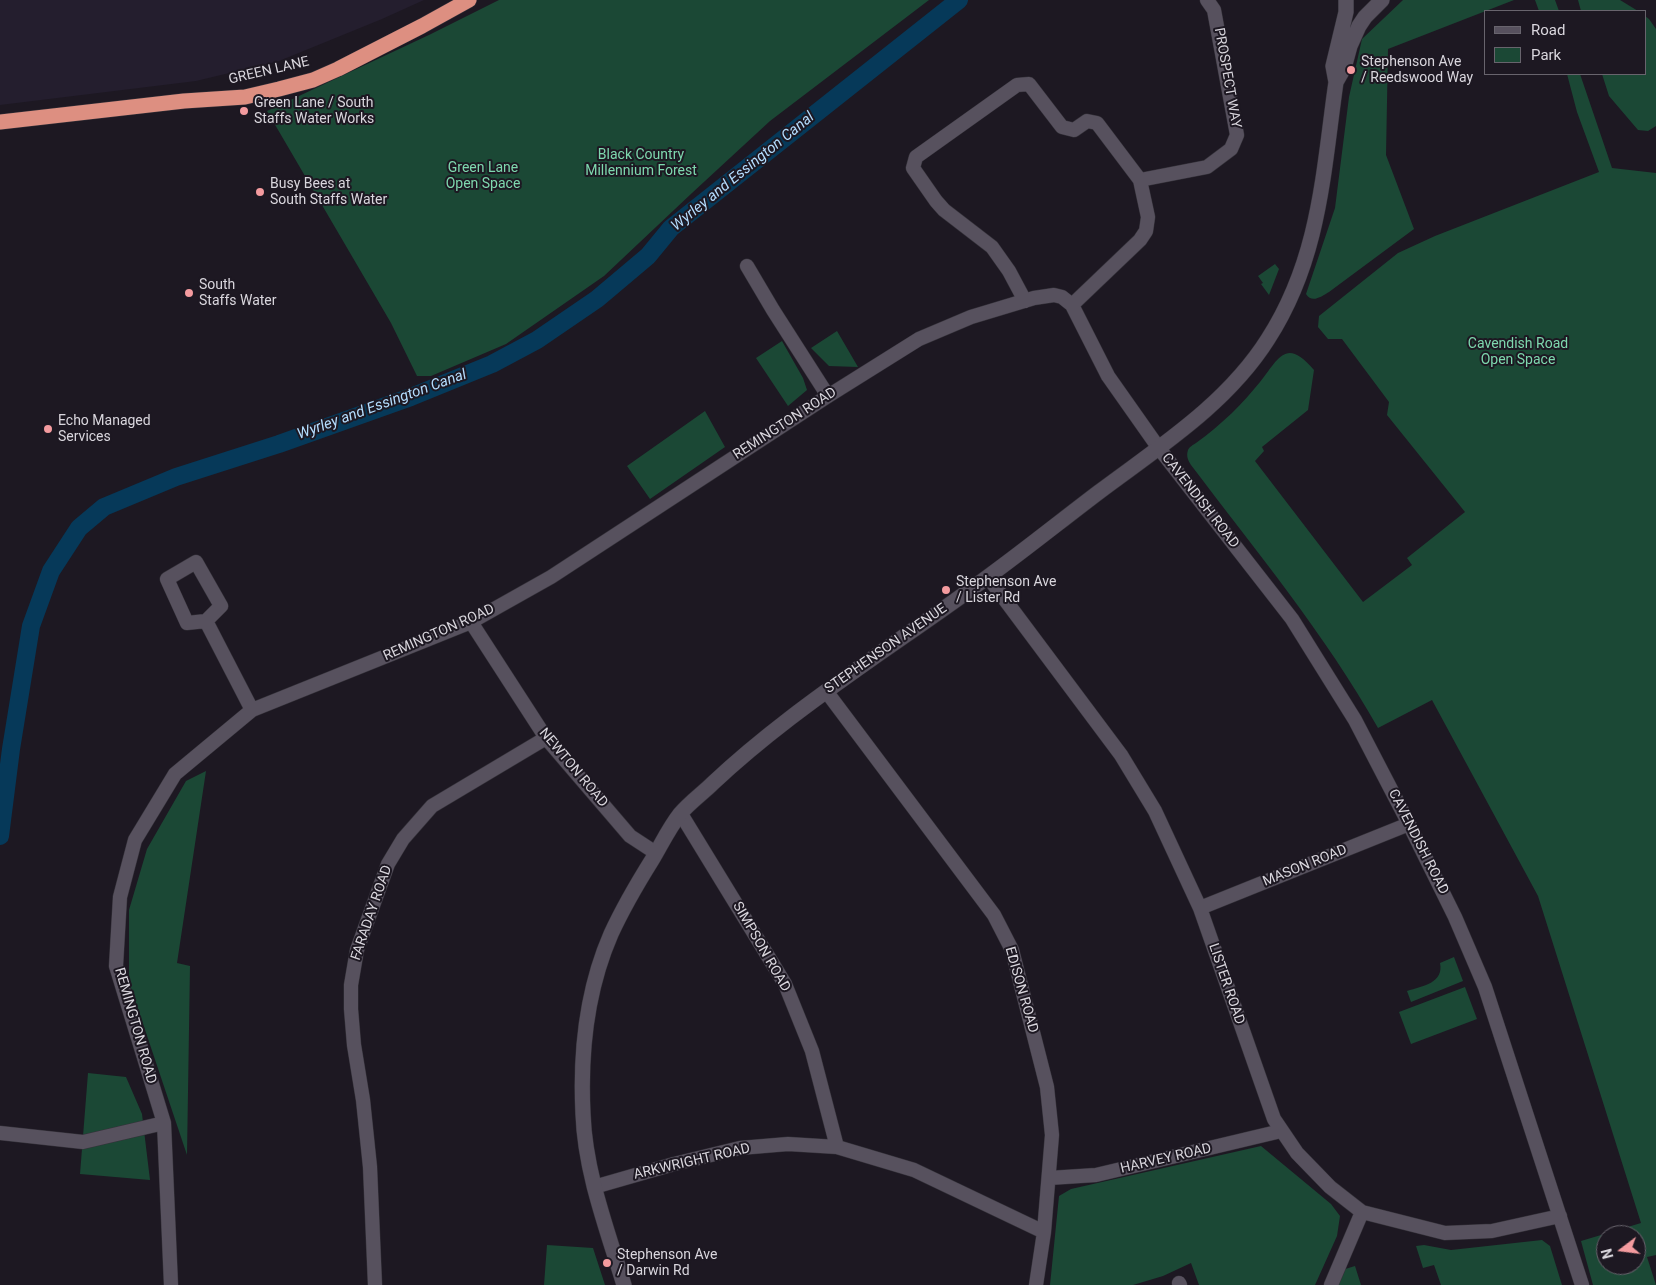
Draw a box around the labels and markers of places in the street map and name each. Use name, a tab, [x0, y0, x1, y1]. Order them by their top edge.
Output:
place label: Stephenson Ave / Reedswood Way	[1361, 54, 1473, 86]
marker: Stephenson Ave / Reedswood Way	[1345, 64, 1357, 76]
place label: Green Lane / South Staffs Water Works	[254, 95, 374, 128]
marker: Green Lane / South Staffs Water Works	[238, 105, 250, 117]
place label: Busy Bees at South Staffs Water	[270, 176, 387, 208]
marker: Busy Bees at South Staffs Water	[254, 186, 266, 198]
place label: South Staffs Water	[199, 277, 276, 310]
marker: South Staffs Water	[183, 287, 195, 299]
place label: Echo Managed Services	[58, 413, 151, 446]
marker: Echo Managed Services	[42, 423, 54, 435]
place label: Stephenson Ave / Lister Rd	[956, 574, 1056, 606]
marker: Stephenson Ave / Lister Rd	[940, 584, 952, 596]
place label: Stephenson Ave / Darwin Rd	[617, 1247, 717, 1280]
marker: Stephenson Ave / Darwin Rd	[601, 1257, 613, 1269]

